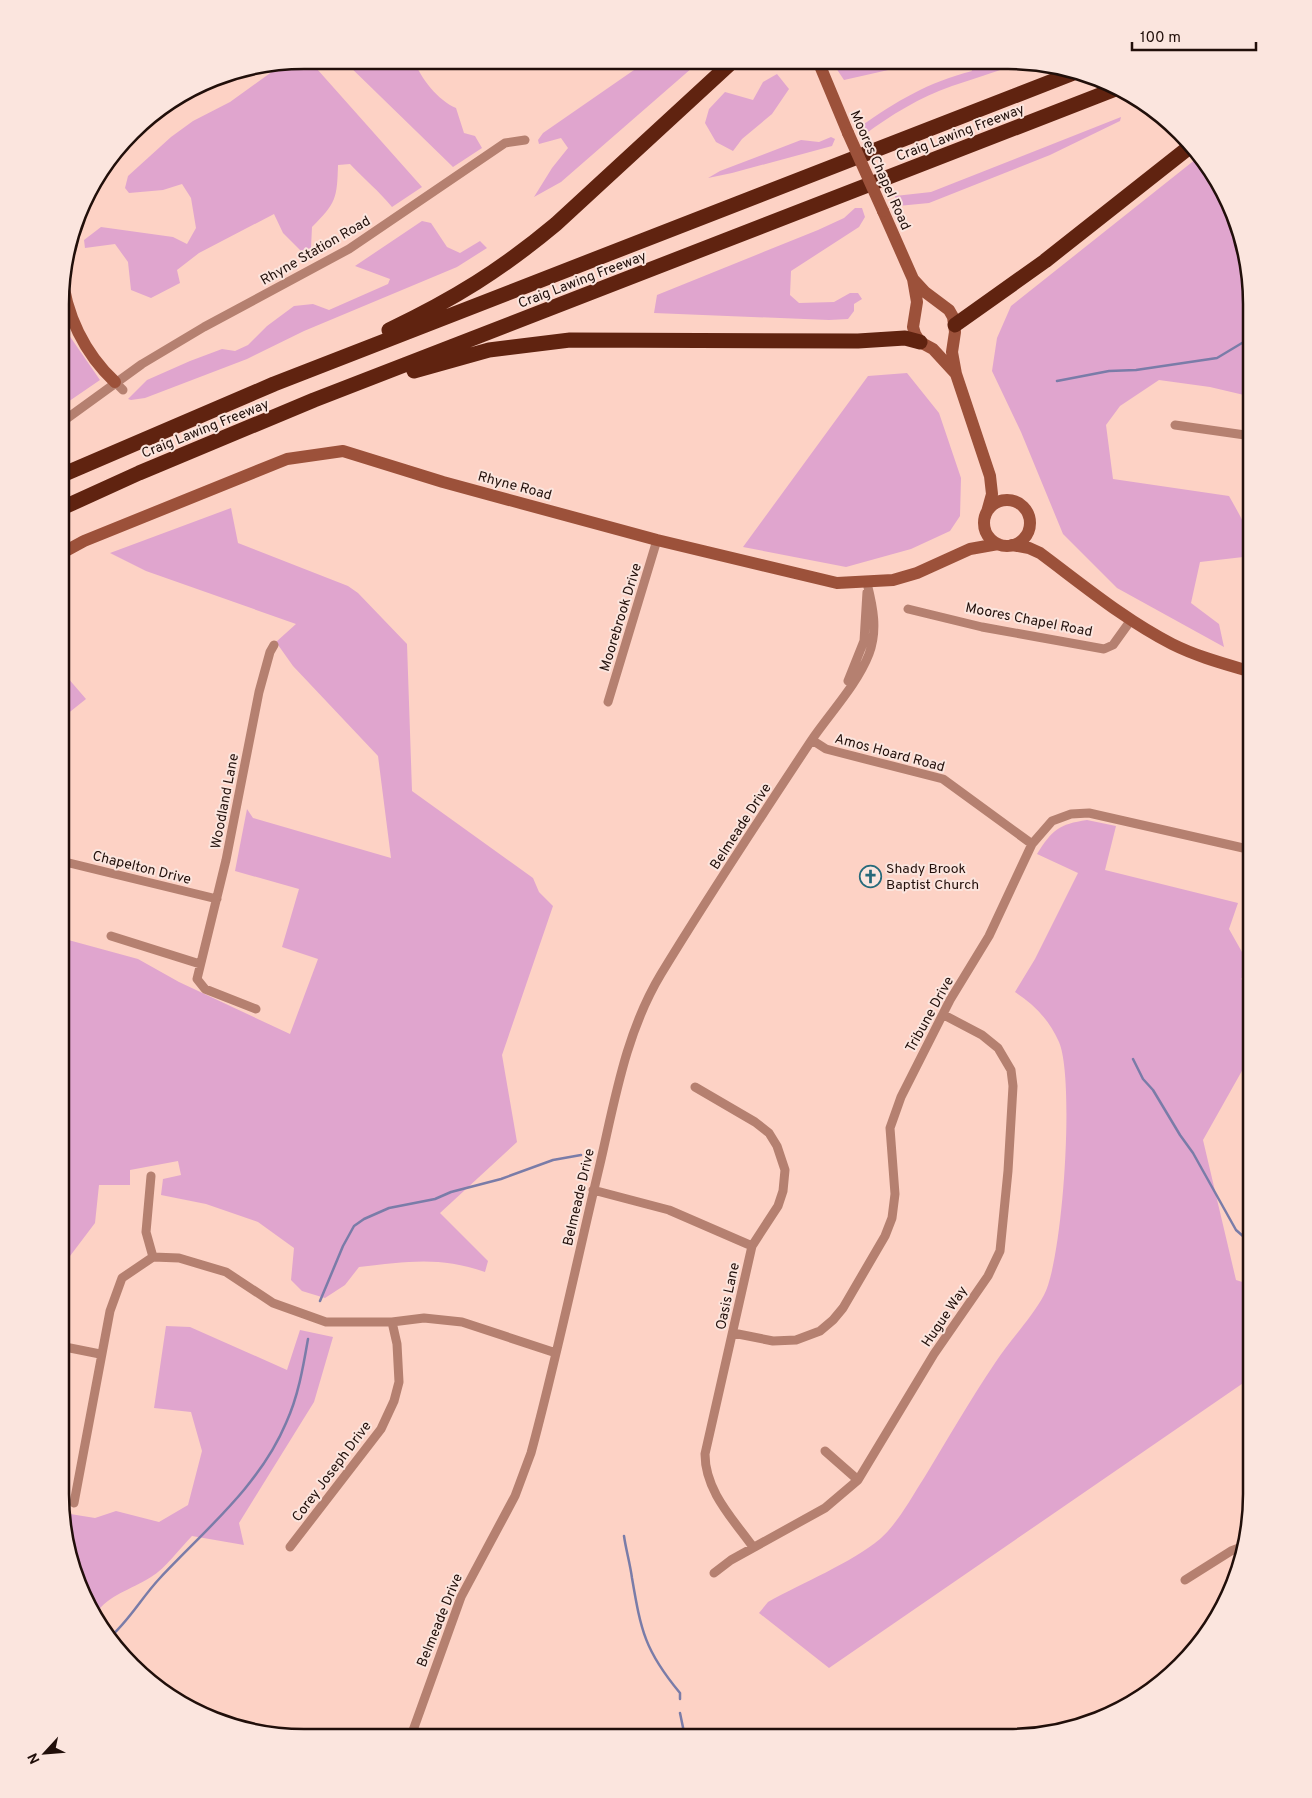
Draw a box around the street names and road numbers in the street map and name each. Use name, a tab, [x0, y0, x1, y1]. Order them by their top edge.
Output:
street label: Craig Lawing Freeway	[894, 101, 1027, 166]
street label: Moores Chapel Road	[846, 108, 914, 233]
street label: Rhyne Station Road	[258, 213, 374, 290]
street label: Craig Lawing Freeway	[516, 248, 649, 313]
street label: Craig Lawing Freeway	[139, 396, 272, 463]
street label: Rhyne Road	[476, 468, 554, 505]
street label: Moorebrook Drive	[597, 561, 646, 674]
street label: Moores Chapel Road	[964, 600, 1094, 641]
street label: Amos Hoard Road	[833, 731, 946, 776]
street label: Woodland Lane	[208, 752, 243, 850]
street label: Belmeade Drive	[707, 780, 775, 873]
street label: Chapelton Drive	[91, 848, 193, 889]
street label: Tribune Drive	[903, 974, 958, 1055]
street label: Belmeade Drive	[560, 1147, 599, 1248]
street label: Oasis Lane	[713, 1261, 744, 1331]
street label: Hugue Way	[919, 1283, 972, 1351]
street label: Corey Joseph Drive	[289, 1418, 376, 1526]
street label: Belmeade Drive	[414, 1571, 467, 1670]

